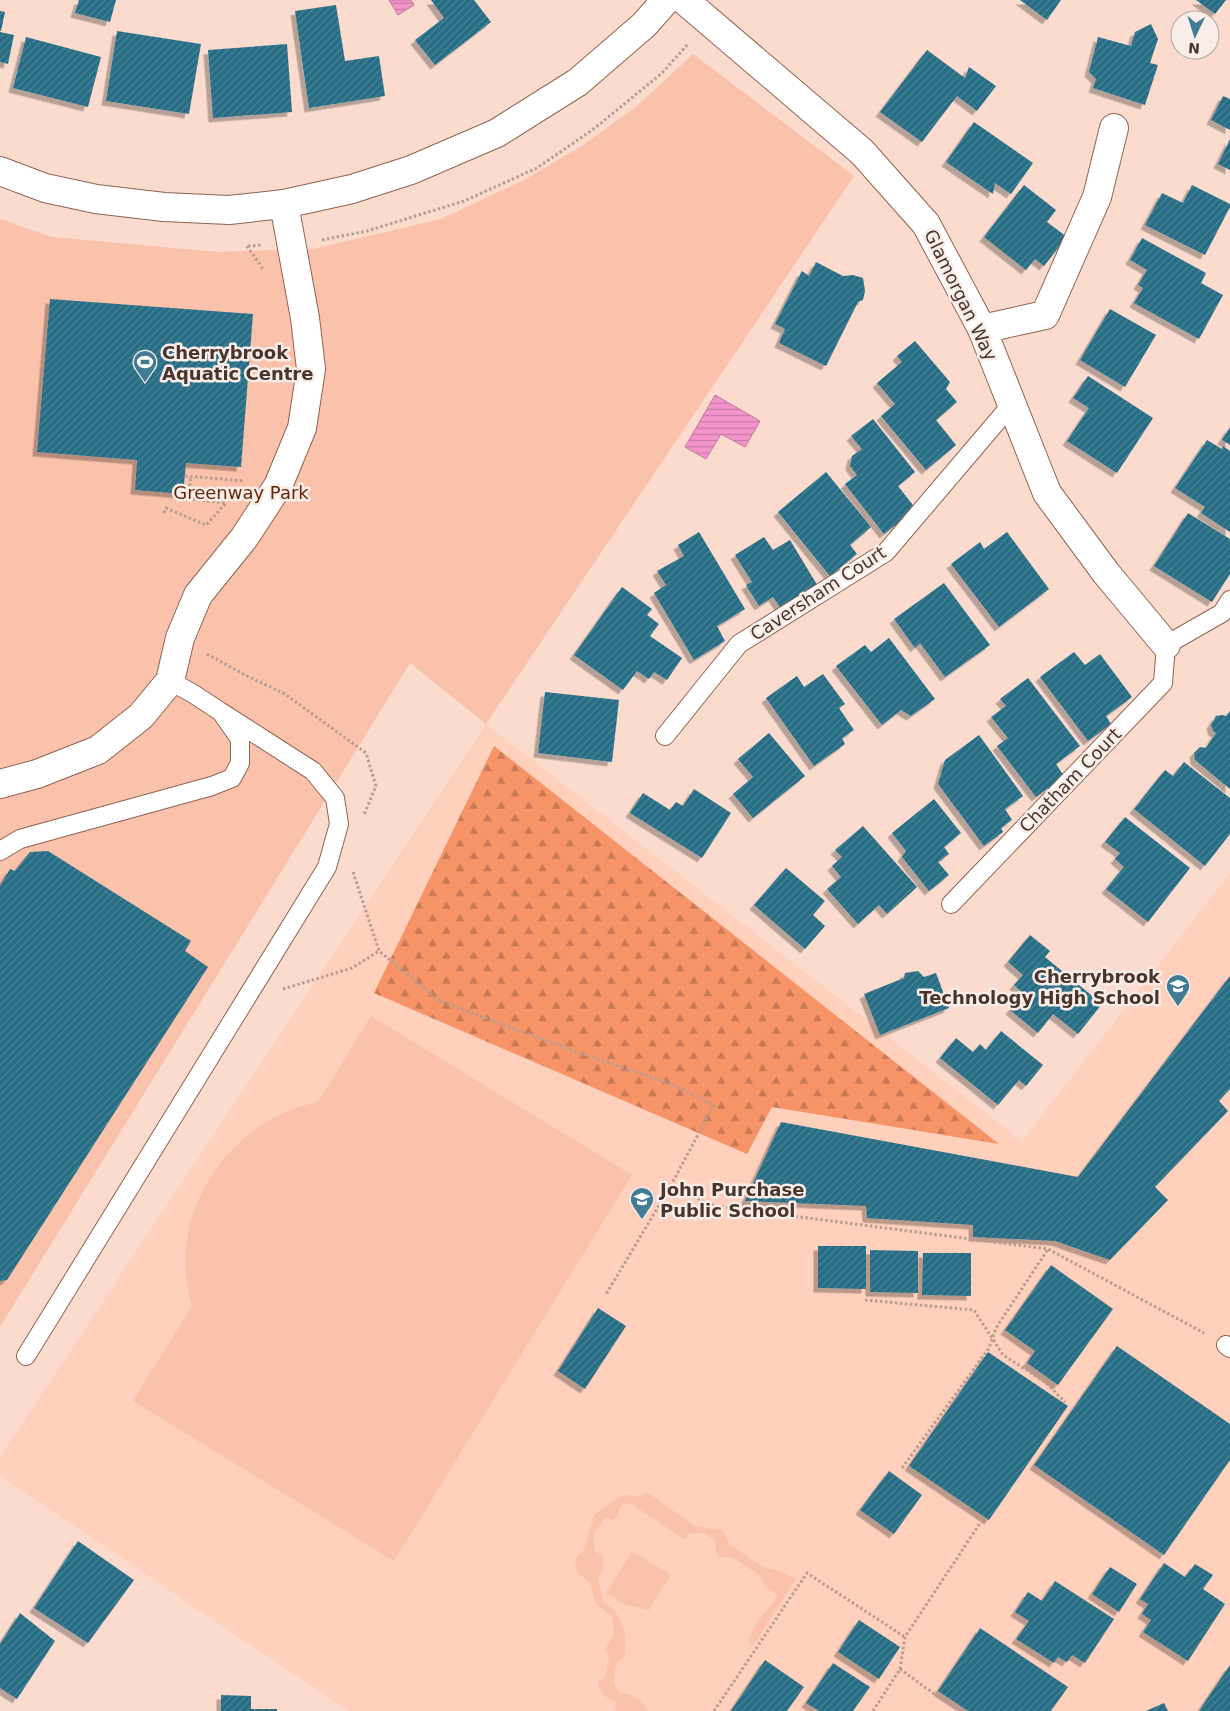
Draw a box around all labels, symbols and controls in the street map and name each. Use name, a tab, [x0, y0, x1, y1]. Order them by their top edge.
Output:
north arrow	[1170, 10, 1220, 60]
text: N	[1188, 40, 1200, 56]
street label: Glamorgan Way	[920, 226, 1002, 364]
place label: Cherrybrook Aquatic Centre	[162, 342, 313, 384]
sports icon: Cherrybrook Aquatic Centre	[132, 349, 158, 383]
park label: Greenway Park	[173, 482, 309, 503]
street label: Caversham Court	[746, 541, 890, 645]
street label: Chatham Court	[1015, 723, 1125, 837]
place label: Cherrybrook Technology High School	[919, 966, 1161, 1008]
school or university icon: Cherrybrook Technology High School	[1165, 973, 1191, 1007]
place label: John Purchase Public School	[658, 1179, 804, 1221]
school or university icon: John Purchase Public School	[629, 1186, 655, 1220]

